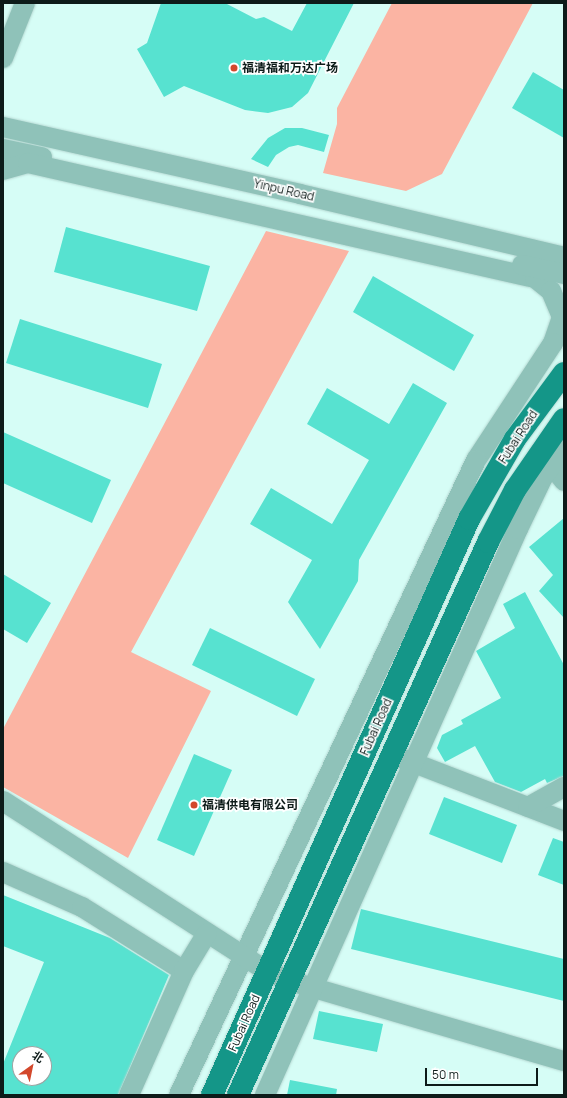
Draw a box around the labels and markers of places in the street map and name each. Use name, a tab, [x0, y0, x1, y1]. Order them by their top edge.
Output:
place label: 福清福和万达广场	[242, 61, 338, 75]
marker: 福清福和万达广场	[229, 63, 239, 73]
place label: 福清供电有限公司	[202, 798, 298, 812]
marker: 福清供电有限公司	[189, 800, 199, 810]

